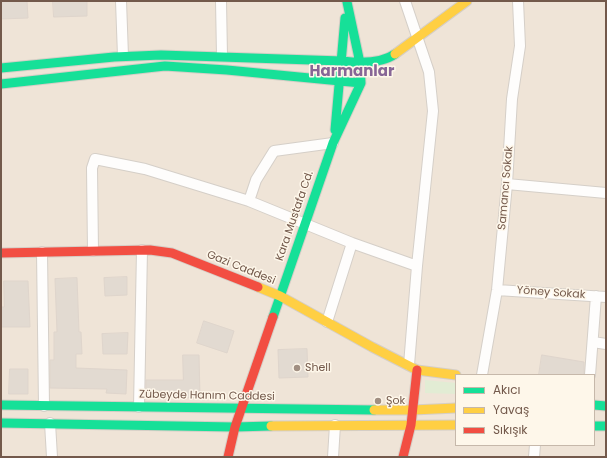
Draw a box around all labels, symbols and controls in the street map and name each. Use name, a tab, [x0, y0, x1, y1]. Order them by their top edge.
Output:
district label: Harmanlar	[310, 63, 394, 81]
street label: Samancı Sokak	[496, 145, 516, 231]
street label: Kara Mustafa Cd.	[273, 169, 317, 263]
street label: Gazi Caddesi	[205, 248, 277, 288]
street label: Yöney Sokak	[516, 284, 586, 302]
place label: Shell	[305, 361, 331, 375]
marker: Shell	[292, 363, 302, 373]
legend	[455, 374, 595, 446]
text: Akıcı	[493, 381, 520, 398]
street label: Zübeyde Hanım Caddesi	[139, 388, 275, 404]
place label: Şok	[386, 394, 405, 408]
marker: Şok	[373, 396, 383, 406]
text: Yavaş	[493, 401, 529, 418]
text: Sıkışık	[493, 421, 528, 438]

